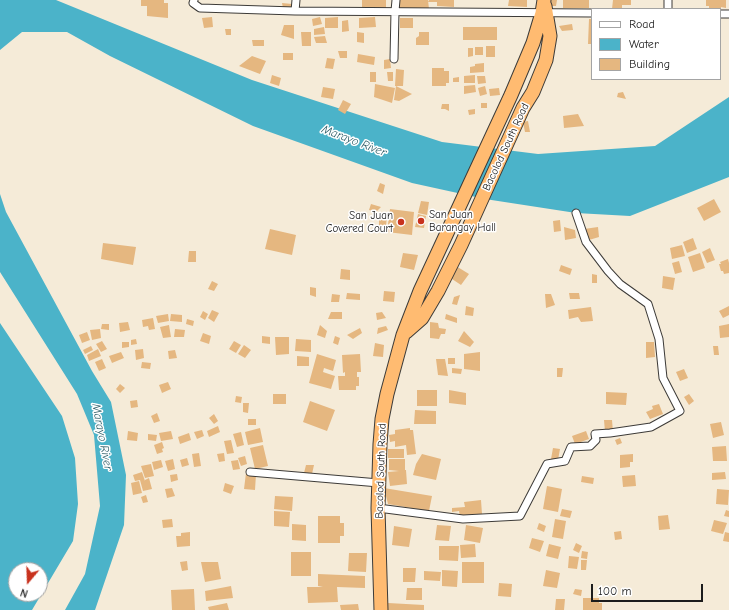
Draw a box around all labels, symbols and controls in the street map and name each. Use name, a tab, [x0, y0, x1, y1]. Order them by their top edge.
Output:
legend	[591, 8, 721, 80]
text: Road	[629, 17, 655, 31]
text: Water	[629, 37, 659, 51]
text: Building	[629, 57, 670, 71]
street label: Bacolod South Road	[480, 101, 532, 193]
water label: Marayo River	[320, 122, 388, 160]
place label: San Juan Barangay Hall	[429, 208, 496, 234]
place label: San Juan Covered Court	[326, 209, 393, 235]
marker: San Juan Barangay Hall	[416, 216, 426, 226]
marker: San Juan Covered Court	[396, 217, 406, 227]
water label: Marayo River	[88, 402, 116, 472]
street label: Bacolod South Road	[373, 423, 389, 519]
north arrow	[8, 562, 48, 602]
scale bar	[593, 576, 705, 602]
text: 100 m	[598, 584, 631, 598]
text: N	[19, 586, 30, 600]

